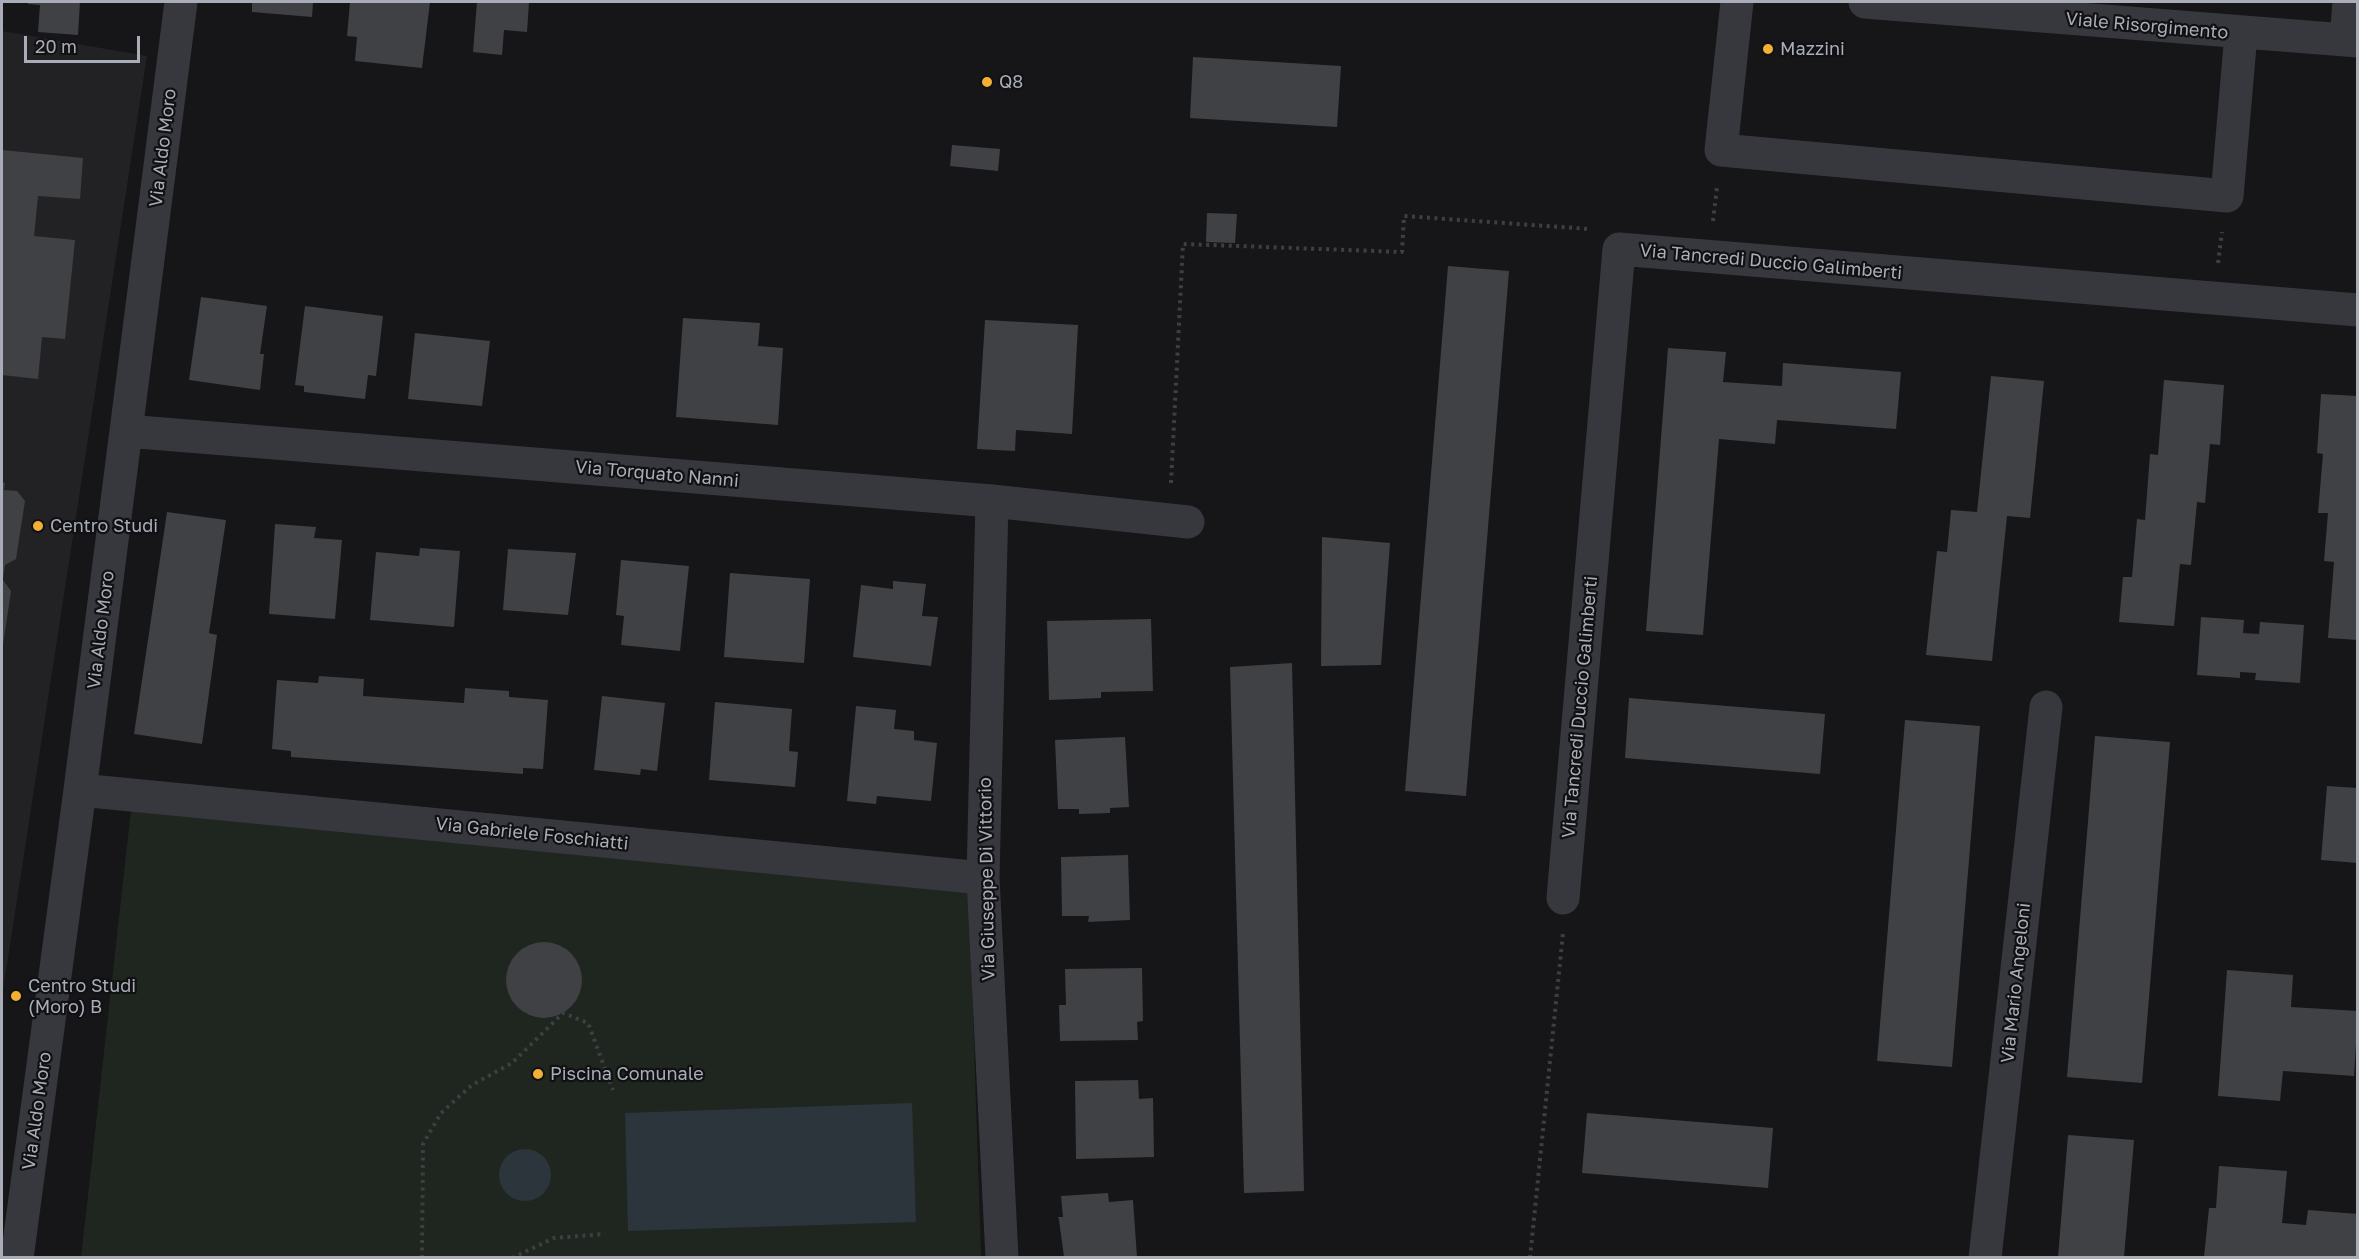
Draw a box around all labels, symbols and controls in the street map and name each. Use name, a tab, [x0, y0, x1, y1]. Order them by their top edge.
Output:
street label: Viale Risorgimento	[2065, 8, 2229, 44]
scale bar	[27, 24, 142, 62]
text: 20 m	[35, 35, 77, 57]
place label: Mazzini	[1780, 38, 1845, 60]
marker: Mazzini	[1761, 42, 1775, 56]
place label: Q8	[999, 71, 1023, 93]
marker: Q8	[980, 75, 994, 89]
street label: Via Aldo Moro	[145, 88, 181, 208]
street label: Via Tancredi Duccio Galimberti	[1639, 240, 1903, 284]
street label: Via Torquato Nanni	[574, 456, 740, 492]
place label: Centro Studi	[50, 515, 158, 537]
marker: Centro Studi	[31, 519, 45, 533]
street label: Via Aldo Moro	[83, 570, 119, 690]
street label: Via Tancredi Duccio Galimberti	[1558, 575, 1602, 839]
street label: Via Giuseppe Di Vittorio	[974, 777, 1000, 981]
street label: Via Gabriele Foschiatti	[434, 813, 630, 855]
street label: Via Mario Angeloni	[1997, 902, 2035, 1064]
place label: Centro Studi (Moro) B	[28, 975, 136, 1018]
marker: Centro Studi (Moro) B	[9, 989, 23, 1003]
street label: Via Aldo Moro	[18, 1051, 56, 1171]
place label: Piscina Comunale	[550, 1063, 704, 1085]
marker: Piscina Comunale	[531, 1067, 545, 1081]

